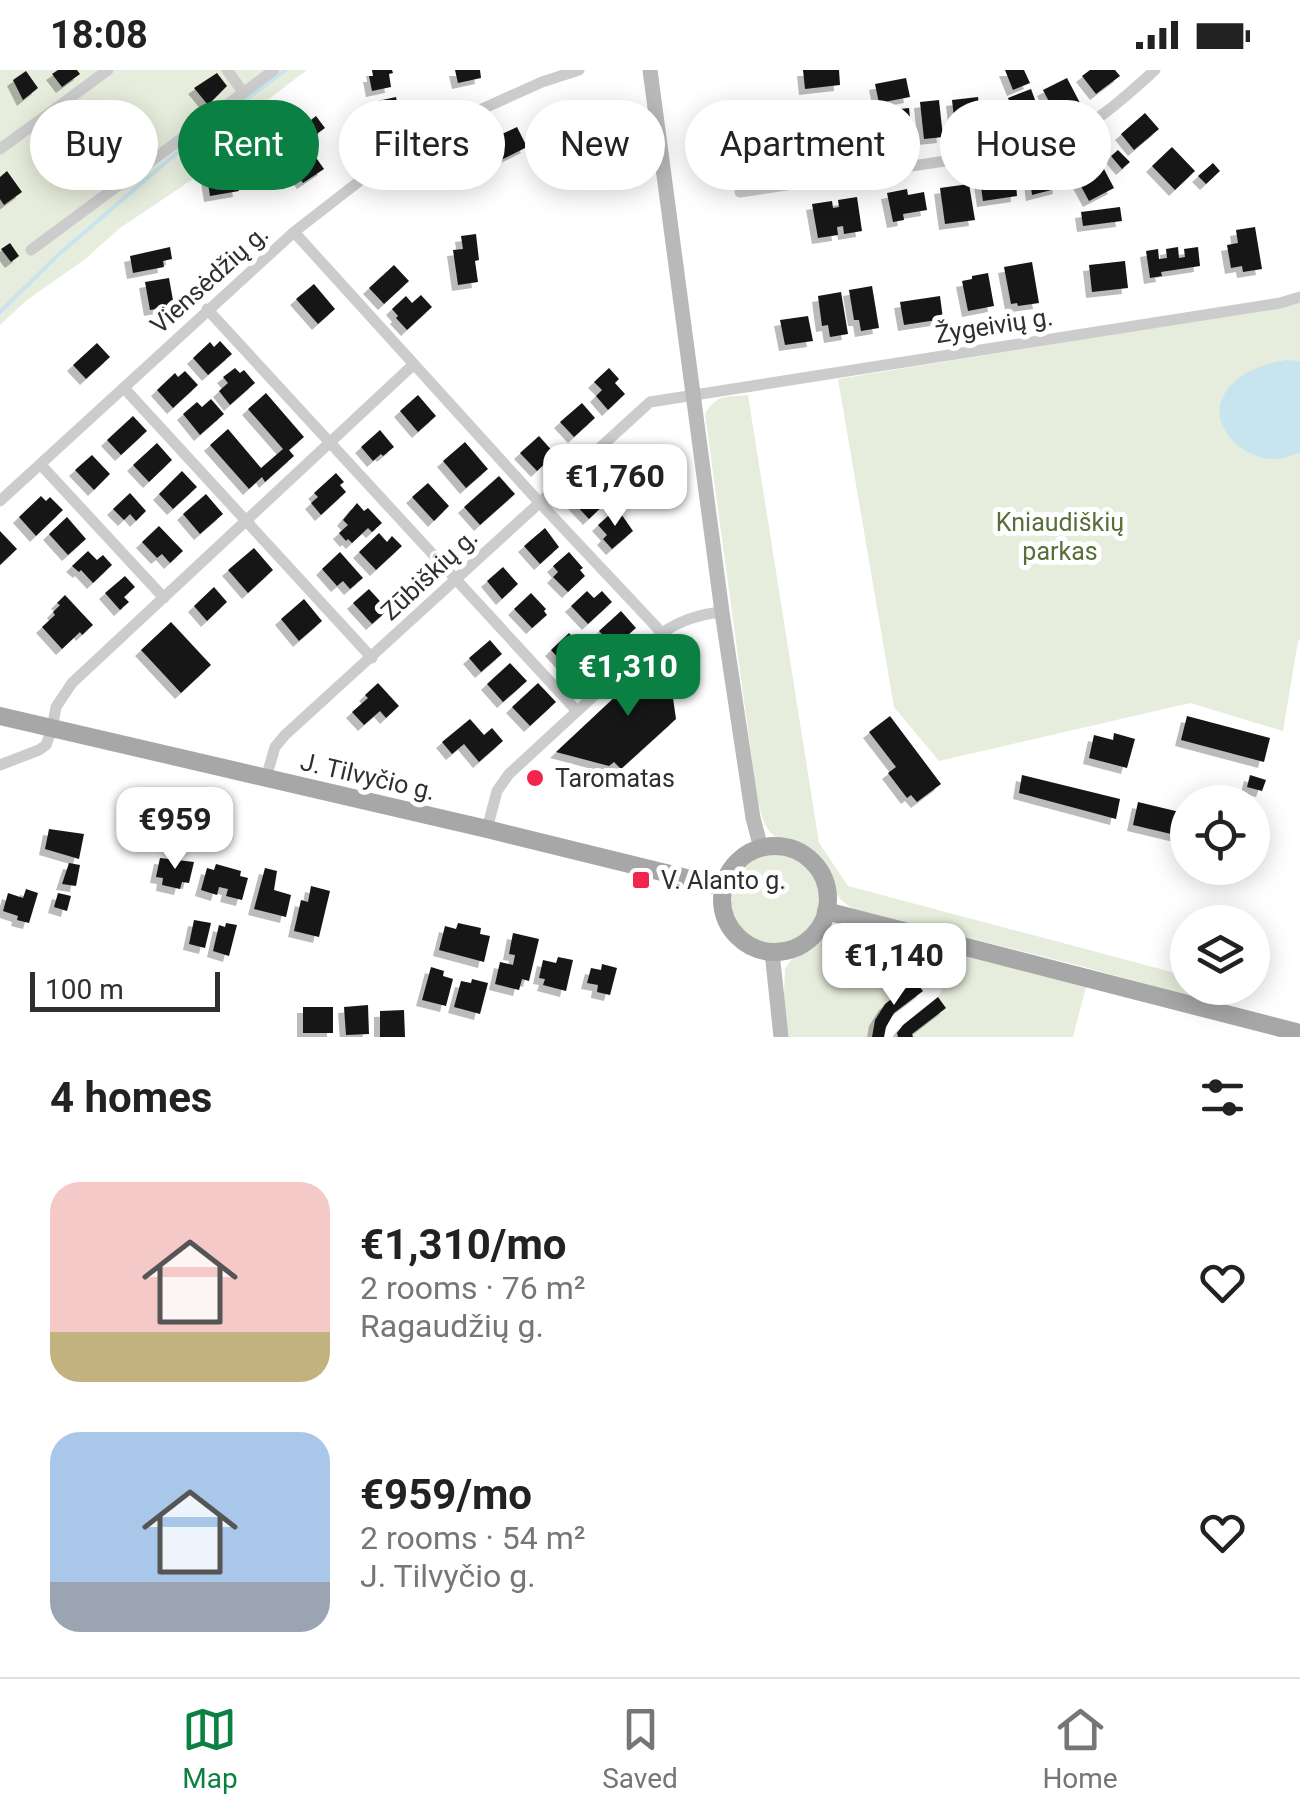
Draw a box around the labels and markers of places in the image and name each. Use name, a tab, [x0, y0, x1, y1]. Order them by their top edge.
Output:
pin: €1,760	[534, 444, 696, 529]
pin: €1,310	[547, 634, 709, 719]
place label: Taromatas	[555, 764, 675, 793]
marker: Taromatas	[524, 767, 546, 789]
pin: €959	[116, 787, 234, 872]
place label: V. Alanto g.	[661, 866, 786, 895]
marker: V. Alanto g.	[630, 869, 652, 891]
pin: €1,140	[813, 923, 975, 1008]

